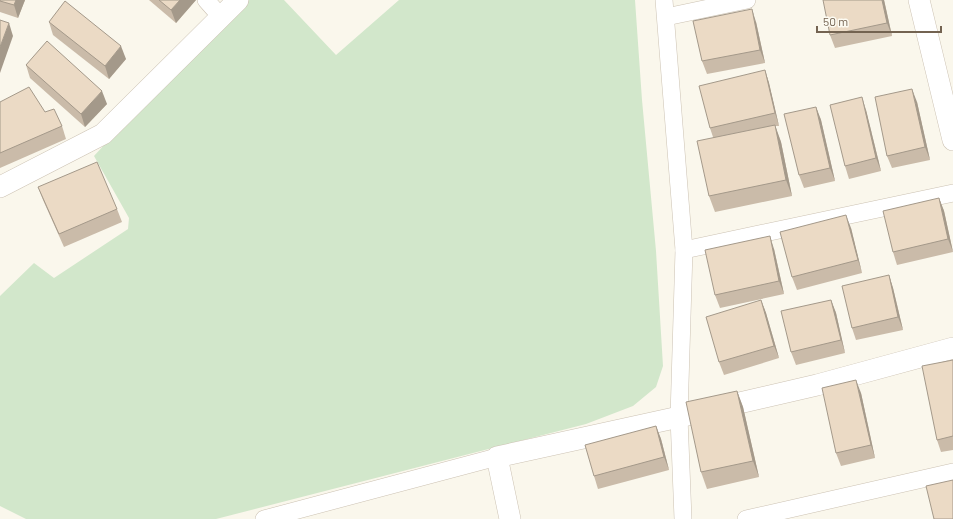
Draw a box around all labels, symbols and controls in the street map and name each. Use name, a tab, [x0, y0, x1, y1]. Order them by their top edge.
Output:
scale bar	[817, 8, 941, 34]
text: 50 m	[823, 14, 848, 28]

